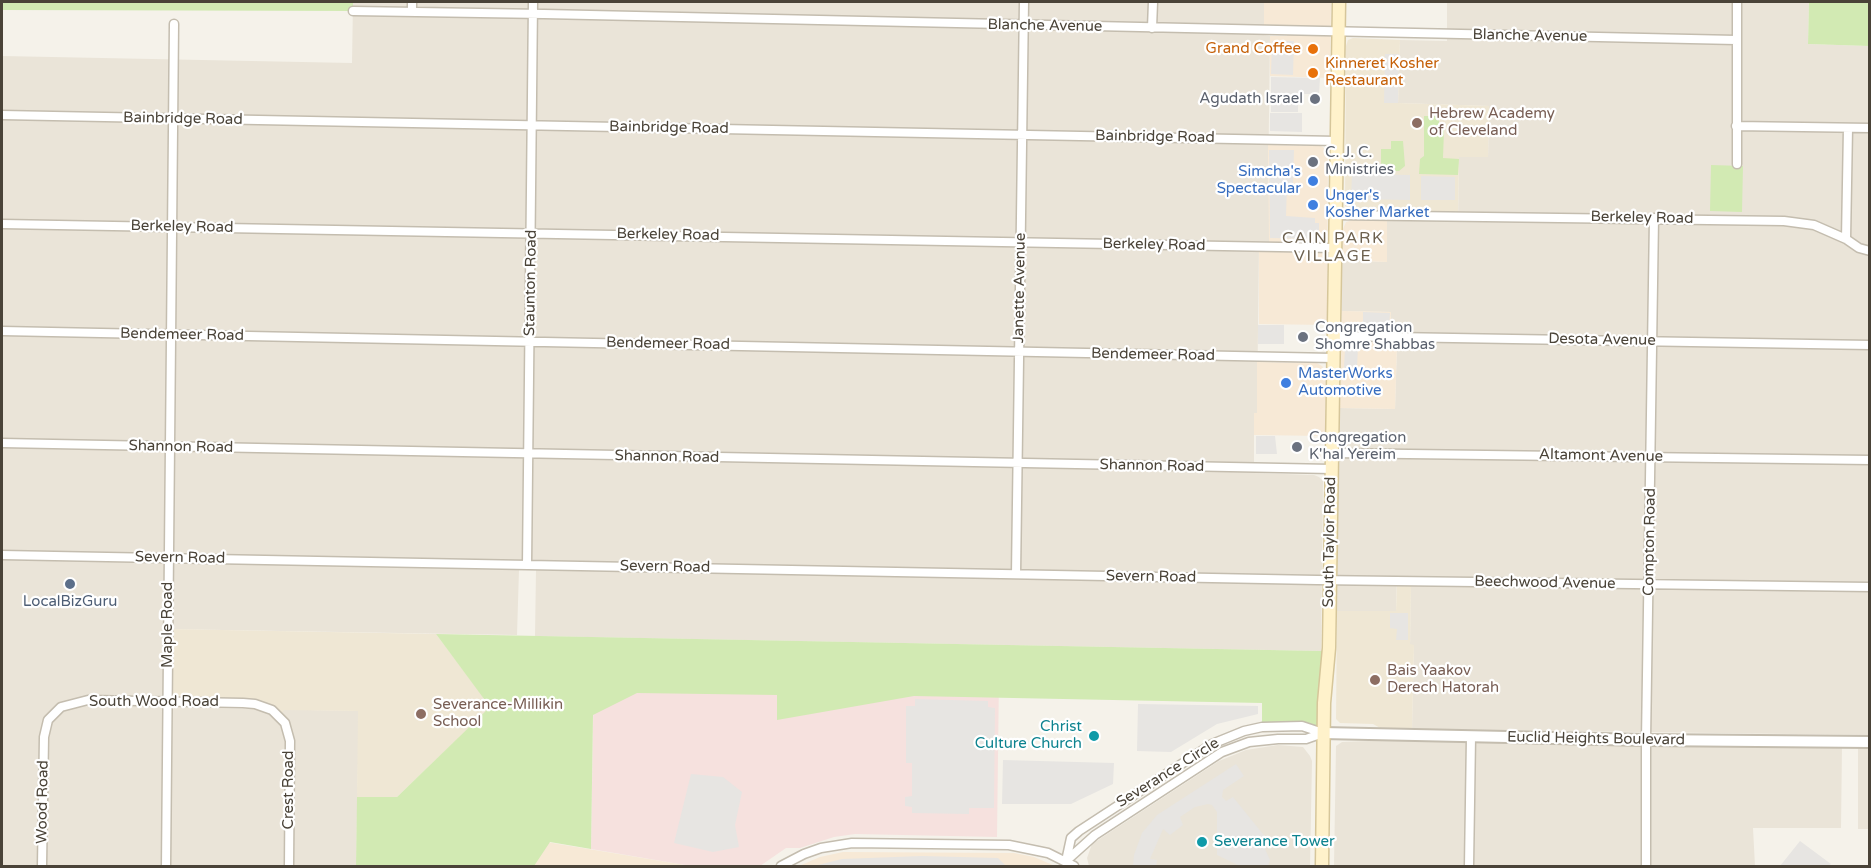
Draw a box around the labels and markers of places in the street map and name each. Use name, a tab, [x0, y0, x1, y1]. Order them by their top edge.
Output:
place label: Grand Coffee	[1206, 40, 1301, 58]
marker: Grand Coffee	[1306, 42, 1320, 56]
place label: Kinneret Kosher Restaurant	[1325, 55, 1439, 90]
marker: Kinneret Kosher Restaurant	[1306, 66, 1320, 80]
place label: Agudath Israel	[1199, 90, 1303, 108]
marker: Agudath Israel	[1308, 92, 1322, 106]
place label: Hebrew Academy of Cleveland	[1429, 105, 1555, 140]
marker: Hebrew Academy of Cleveland	[1410, 116, 1424, 130]
place label: C. J. C. Ministries	[1325, 144, 1394, 179]
marker: C. J. C. Ministries	[1306, 155, 1320, 169]
place label: Simcha's Spectacular	[1217, 163, 1301, 198]
marker: Simcha's Spectacular	[1306, 174, 1320, 188]
place label: Unger's Kosher Market	[1325, 187, 1430, 222]
marker: Unger's Kosher Market	[1306, 198, 1320, 212]
place label: Congregation Shomre Shabbas	[1315, 319, 1435, 354]
marker: Congregation Shomre Shabbas	[1296, 330, 1310, 344]
place label: MasterWorks Automotive	[1298, 365, 1393, 400]
marker: MasterWorks Automotive	[1279, 376, 1293, 390]
place label: Congregation K'hal Yereim	[1309, 429, 1406, 464]
marker: Congregation K'hal Yereim	[1290, 440, 1304, 454]
marker: LocalBizGuru	[63, 577, 77, 591]
place label: LocalBizGuru	[23, 593, 117, 611]
place label: Bais Yaakov Derech Hatorah	[1387, 662, 1499, 697]
marker: Bais Yaakov Derech Hatorah	[1368, 673, 1382, 687]
place label: Severance-Millikin School	[433, 696, 563, 731]
marker: Severance-Millikin School	[414, 707, 428, 721]
place label: Christ Culture Church	[975, 718, 1082, 753]
marker: Christ Culture Church	[1087, 729, 1101, 743]
place label: Severance Tower	[1214, 833, 1335, 851]
marker: Severance Tower	[1195, 835, 1209, 849]

